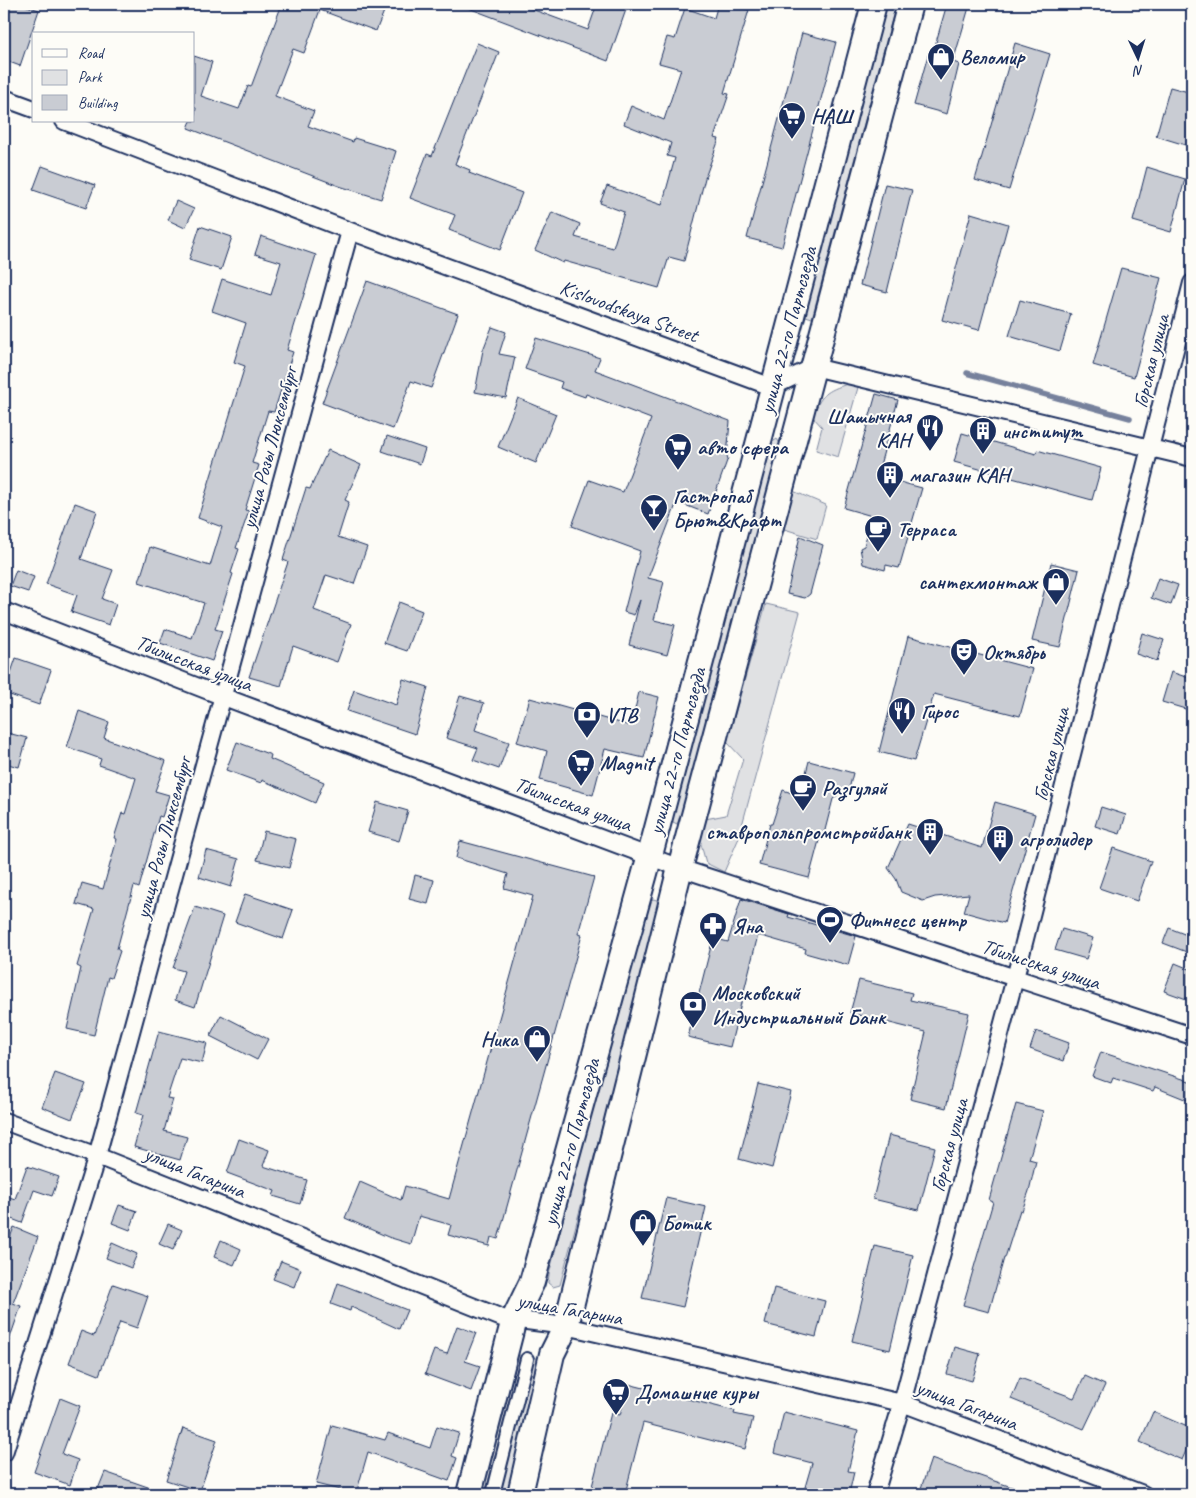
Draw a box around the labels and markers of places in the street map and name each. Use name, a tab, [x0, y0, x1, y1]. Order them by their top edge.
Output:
shop icon: Веломир	[926, 42, 956, 81]
place label: Веломир	[960, 44, 1026, 70]
supermarket icon: НАШ	[777, 101, 807, 140]
place label: НАШ	[811, 103, 855, 129]
place label: Шашычная КАН	[827, 403, 914, 453]
restaurant icon: Шашычная КАН	[915, 413, 945, 452]
building icon: институт	[968, 416, 998, 455]
place label: институт	[1002, 418, 1084, 444]
supermarket icon: авто сфера	[663, 432, 693, 471]
place label: авто сфера	[697, 434, 789, 460]
building icon: магазин КАН	[875, 460, 905, 499]
place label: магазин КАН	[909, 462, 1013, 488]
place label: Гастропаб Брют&Крафт	[673, 483, 783, 533]
bar icon: Гастропаб Брют&Крафт	[639, 493, 669, 532]
cafe icon: Терраса	[863, 514, 893, 553]
place label: Терраса	[897, 516, 957, 542]
shop icon: сантехмонтаж	[1041, 567, 1071, 606]
place label: сантехмонтаж	[918, 569, 1039, 595]
theatre icon: Октябрь	[949, 637, 979, 676]
place label: Октябрь	[983, 639, 1046, 665]
restaurant icon: Гирос	[887, 696, 917, 735]
place label: Гирос	[921, 698, 959, 724]
bank icon: VTB	[572, 700, 602, 739]
place label: VTB	[606, 702, 639, 728]
supermarket icon: Magnit	[566, 748, 596, 787]
place label: Magnit	[600, 750, 656, 776]
cafe icon: Разгуляй	[788, 773, 818, 812]
place label: Разгуляй	[822, 775, 889, 802]
building icon: ставропольпромстройбанк	[915, 817, 945, 856]
place label: ставропольпромстройбанк	[706, 819, 912, 845]
building icon: агролидер	[985, 824, 1015, 863]
place label: агролидер	[1019, 826, 1093, 852]
sports icon: Фитнесс центр	[815, 905, 845, 944]
place label: Фитнесс центр	[849, 907, 968, 933]
pharmacy icon: Яна	[698, 911, 728, 950]
place label: Яна	[732, 913, 764, 939]
place label: Московский Индустриальный Банк	[712, 980, 887, 1030]
bank icon: Московский Индустриальный Банк	[678, 990, 708, 1029]
shop icon: Ника	[522, 1024, 552, 1063]
place label: Ника	[481, 1026, 520, 1052]
shop icon: Ботик	[628, 1208, 658, 1247]
place label: Ботик	[662, 1210, 712, 1236]
supermarket icon: Домашние куры	[601, 1377, 631, 1416]
place label: Домашние куры	[635, 1379, 760, 1406]

